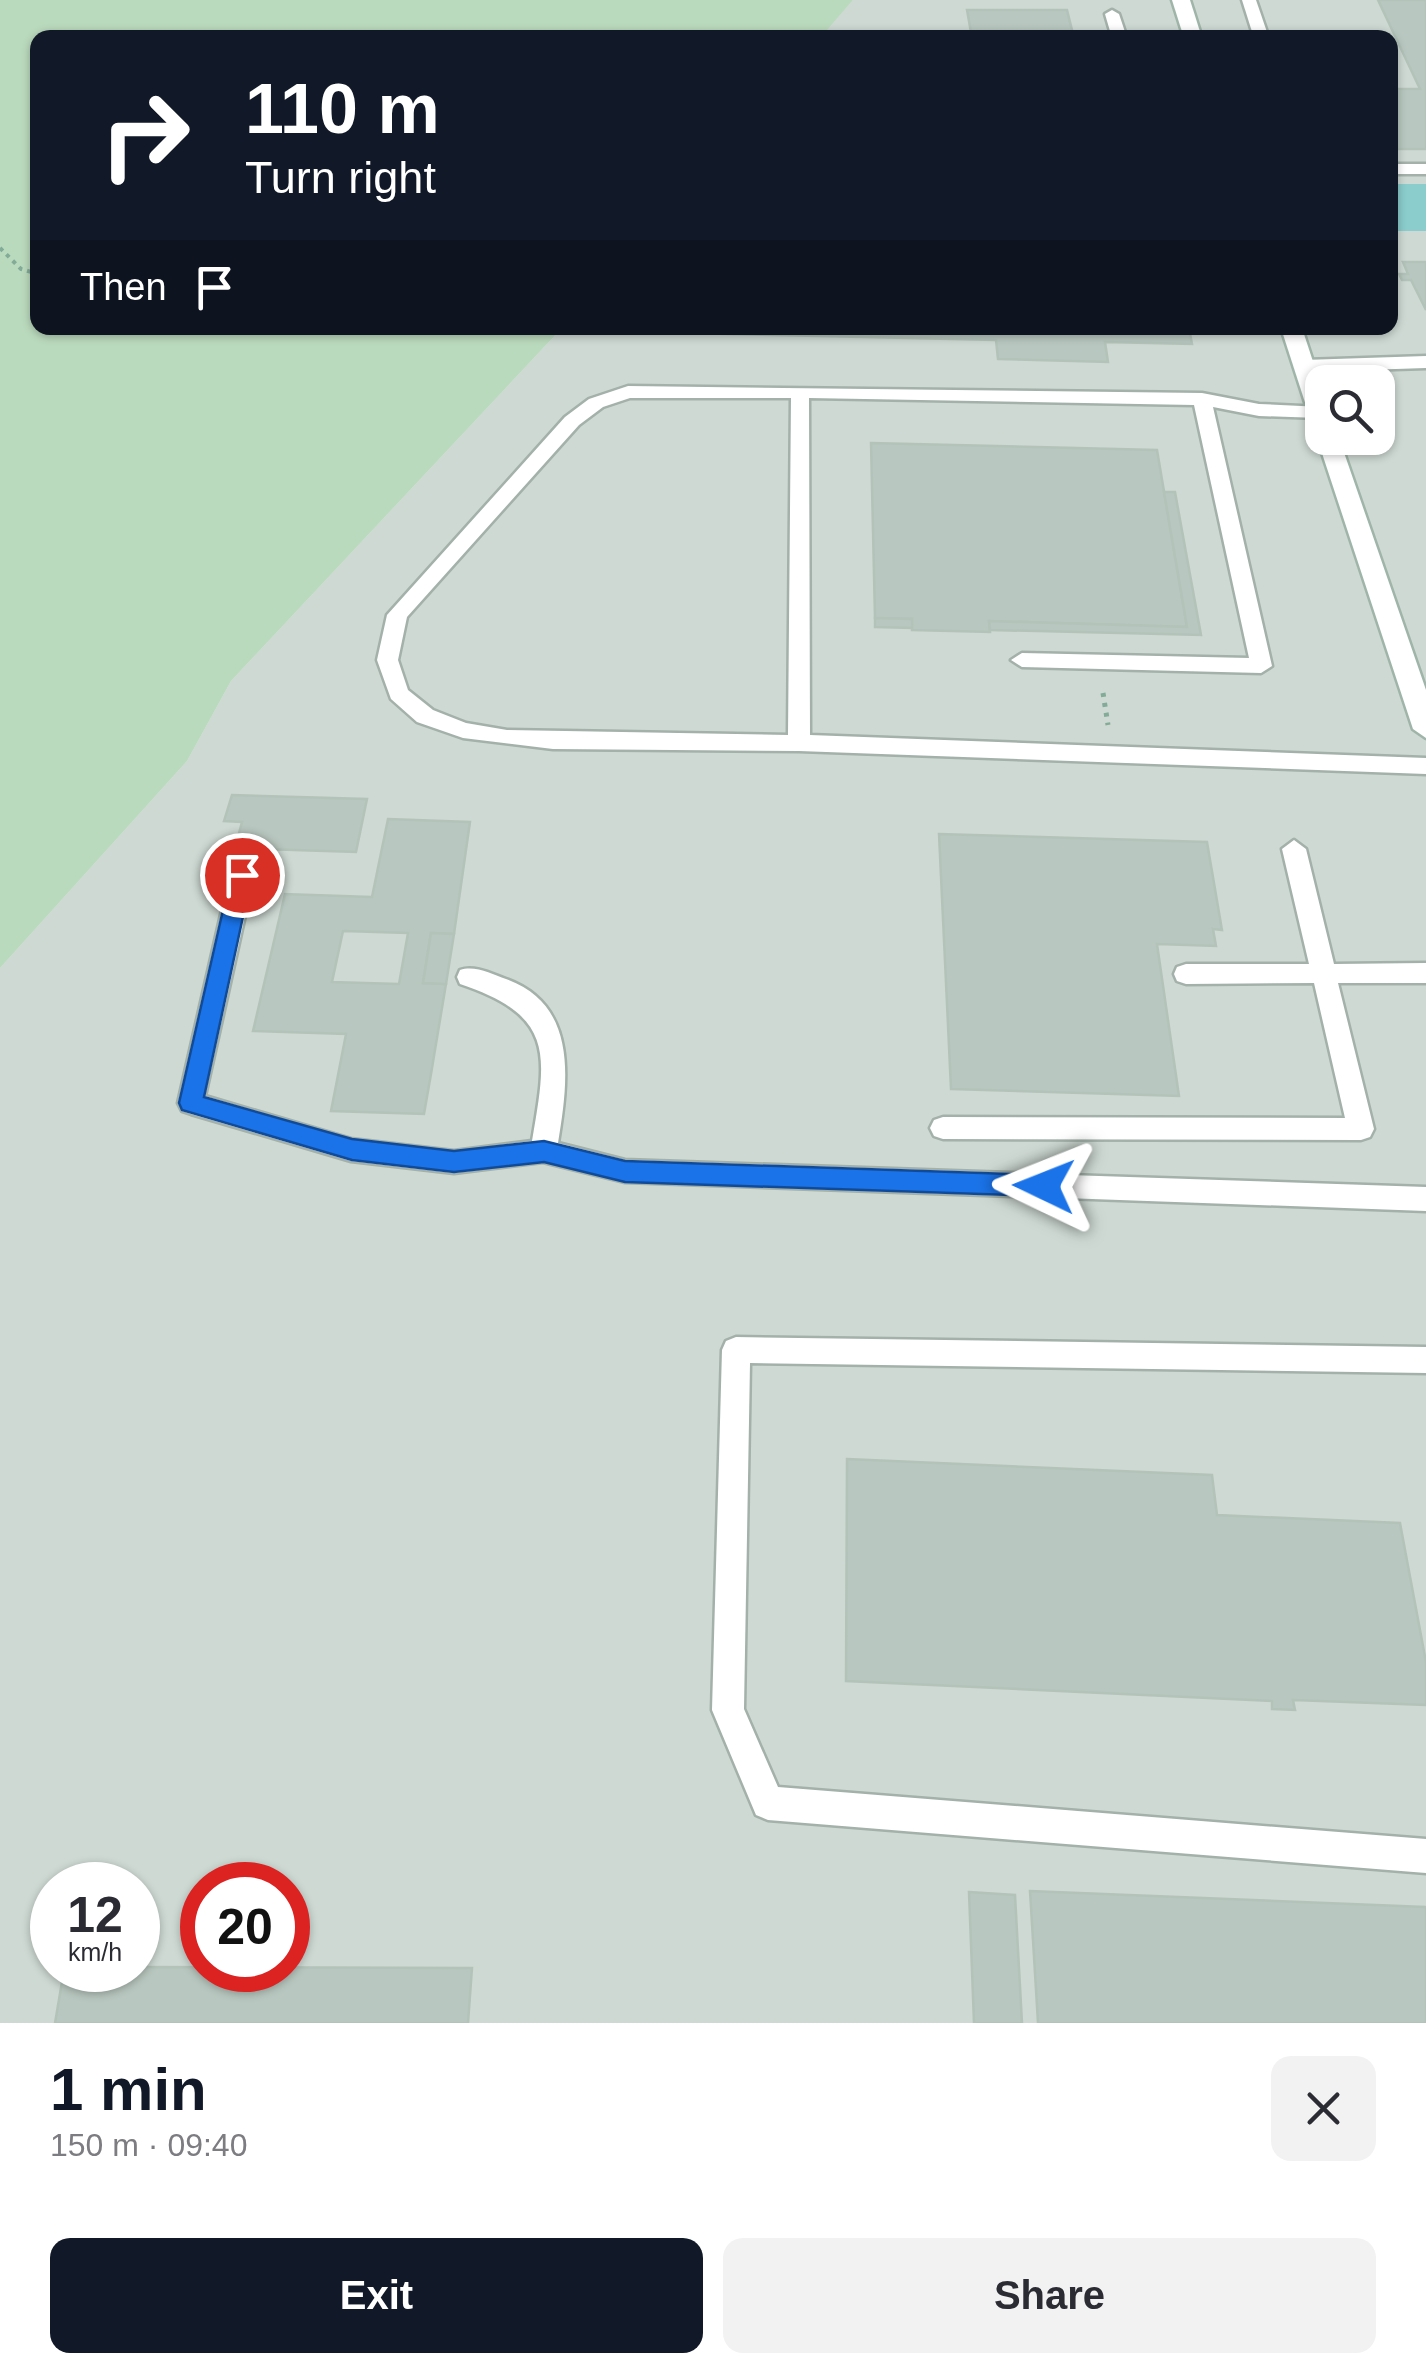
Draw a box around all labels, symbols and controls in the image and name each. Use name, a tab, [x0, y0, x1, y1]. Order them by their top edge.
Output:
icon: right	[80, 70, 210, 200]
text: 110 m	[245, 70, 440, 148]
text: Turn right	[245, 152, 436, 203]
icon: arrive	[187, 260, 242, 315]
text: Then	[80, 266, 167, 308]
map controls	[1305, 365, 1395, 455]
button: search	[1305, 365, 1395, 455]
pin	[200, 833, 285, 918]
icon: arrive	[215, 848, 270, 903]
position arrow	[992, 1134, 1096, 1238]
speed limit sign: 20	[180, 1862, 310, 1992]
text: 12	[67, 1887, 123, 1943]
text: km/h	[68, 1938, 122, 1966]
text: 1 min	[50, 2056, 207, 2123]
button: close	[1271, 2056, 1376, 2161]
text: 150 m · 09:40	[50, 2127, 247, 2163]
button: Exit	[50, 2238, 703, 2353]
button: Share	[723, 2238, 1376, 2353]

